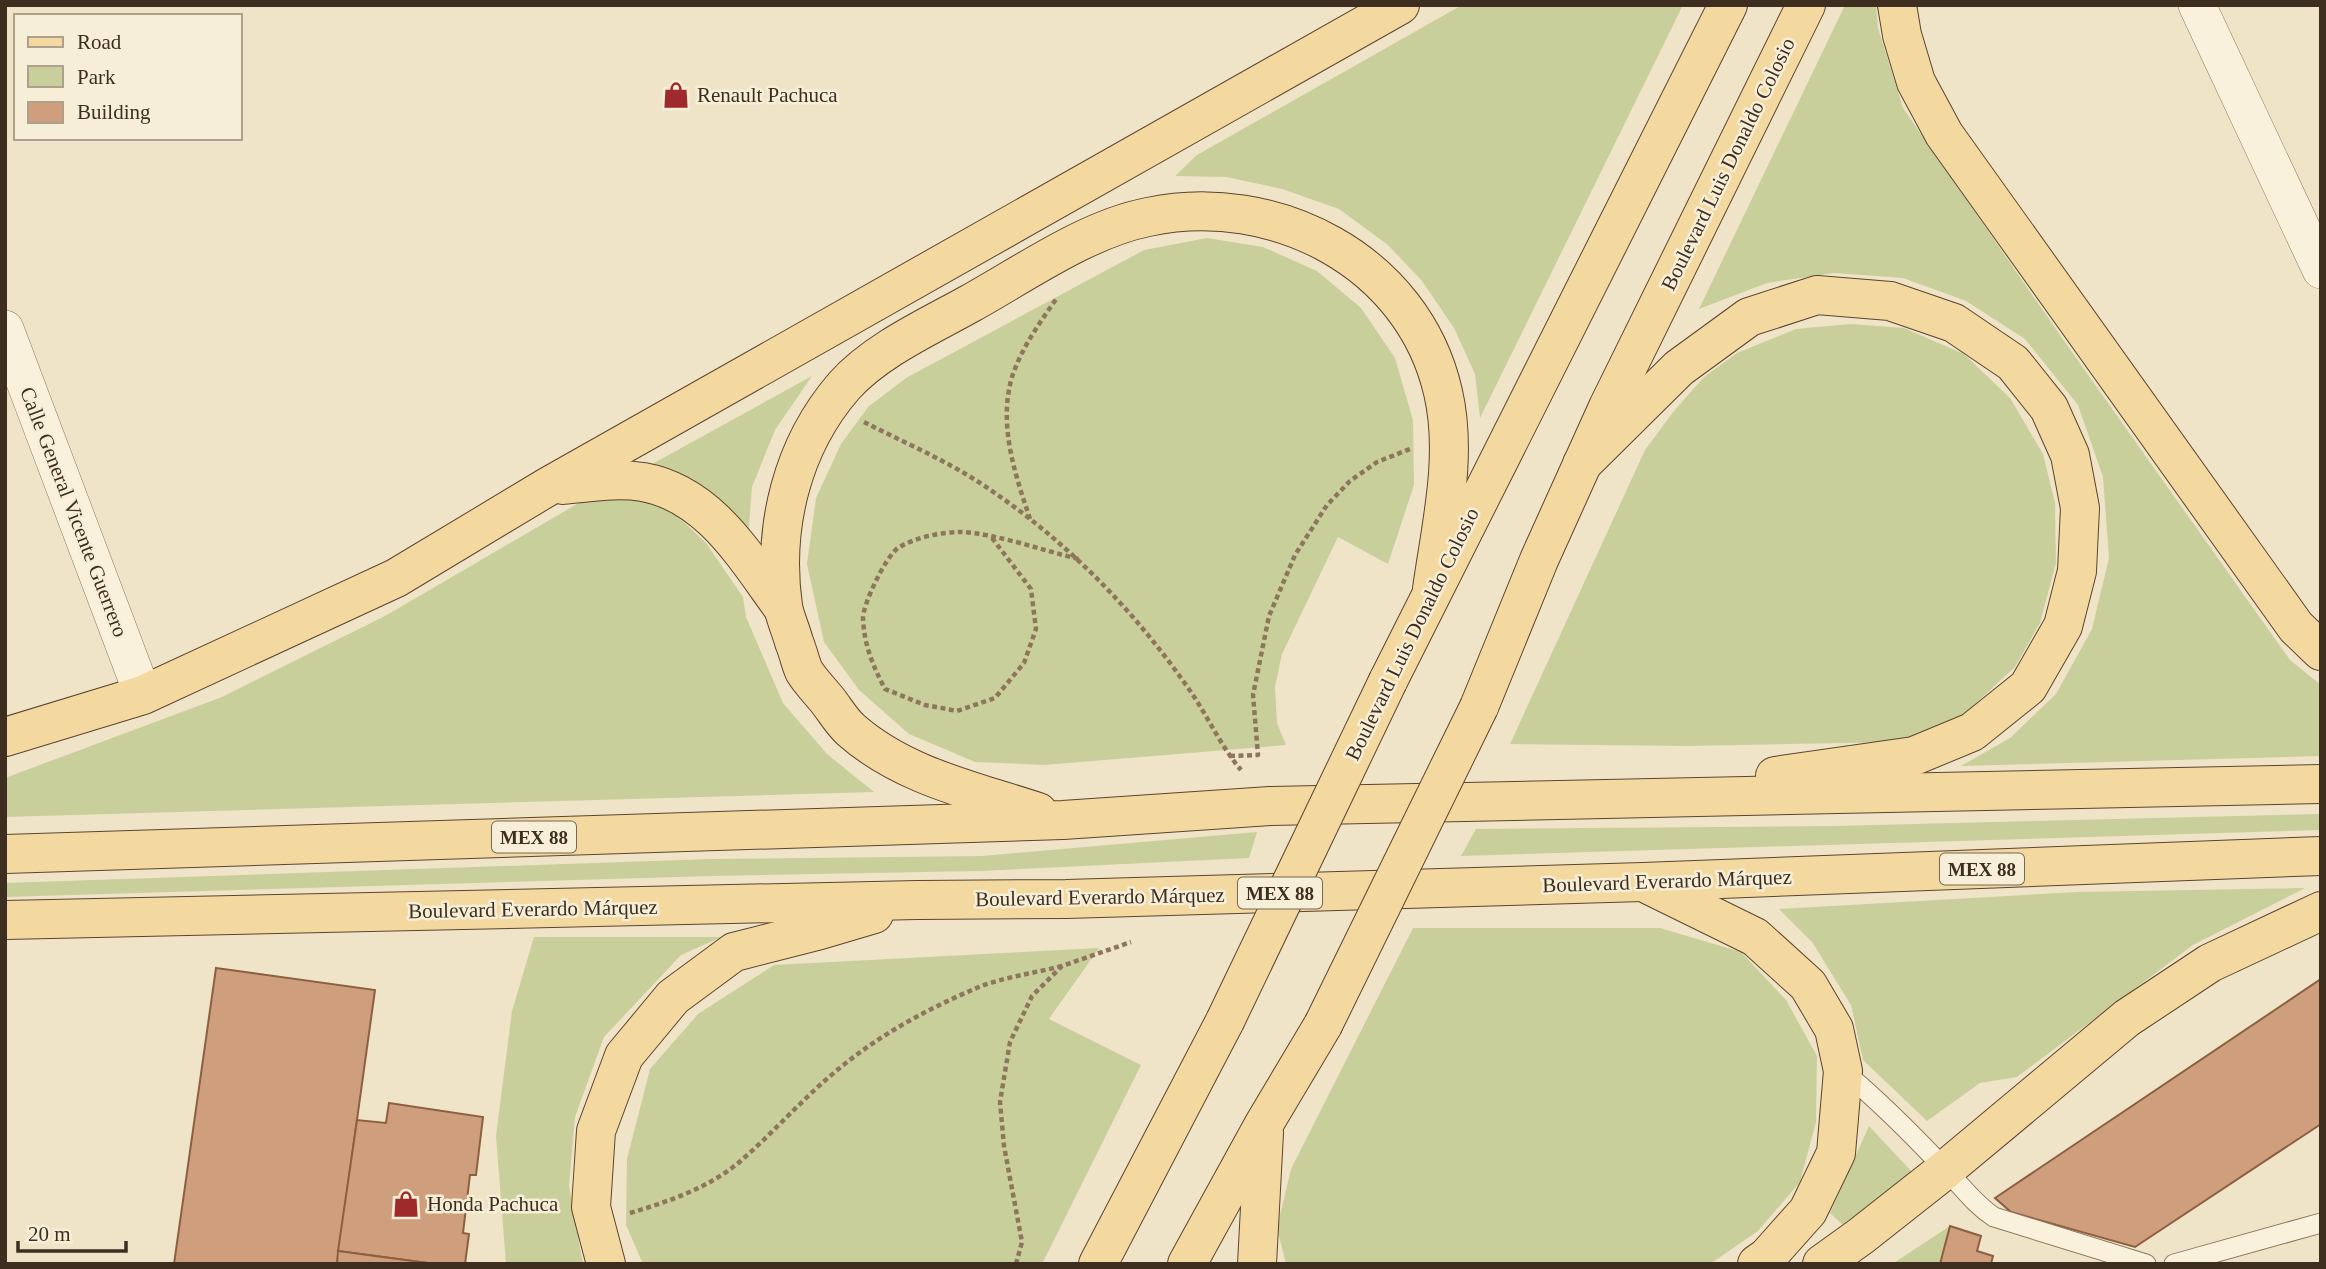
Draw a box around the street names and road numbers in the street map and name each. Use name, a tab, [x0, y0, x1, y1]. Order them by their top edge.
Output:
street label: Boulevard Luis Donaldo Colosio	[1656, 34, 1800, 294]
street label: Calle General Vicente Guerrero	[15, 384, 133, 640]
street label: Boulevard Luis Donaldo Colosio	[1340, 504, 1484, 764]
road number: MEX 88	[492, 822, 576, 852]
road number: MEX 88	[1940, 854, 2024, 884]
street label: Boulevard Everardo Márquez	[1542, 865, 1792, 897]
road number: MEX 88	[1238, 878, 1322, 908]
street label: Boulevard Everardo Márquez	[975, 883, 1225, 911]
street label: Boulevard Everardo Márquez	[408, 895, 658, 923]

